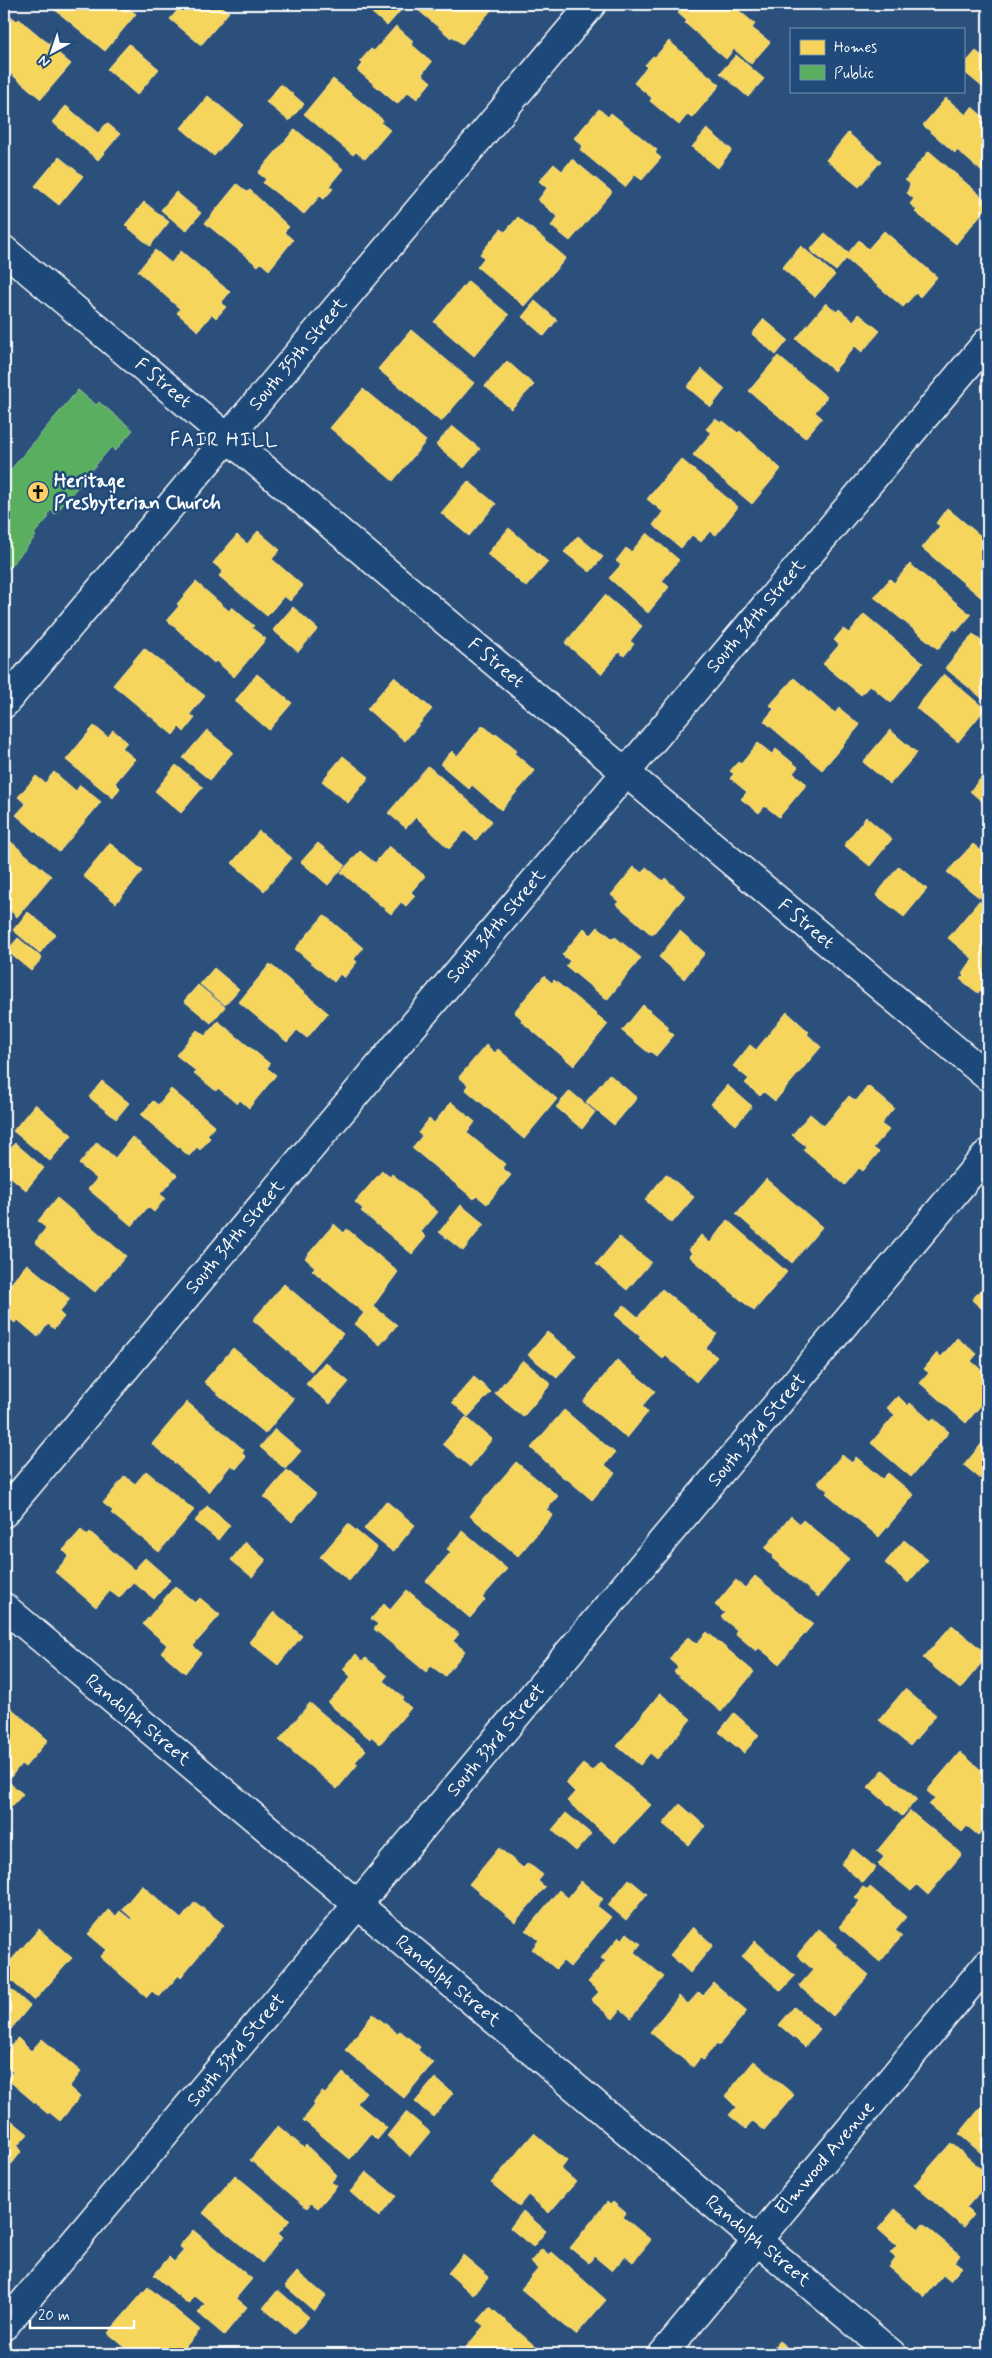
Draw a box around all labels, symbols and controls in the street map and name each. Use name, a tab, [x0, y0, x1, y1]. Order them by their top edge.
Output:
north arrow	[28, 28, 78, 78]
legend	[790, 28, 964, 92]
text: Homes	[834, 38, 877, 58]
text: N	[35, 51, 54, 71]
text: Public	[834, 64, 874, 84]
street label: South 35th Street	[243, 292, 353, 416]
street label: F Street	[130, 352, 196, 414]
district label: FAIR HILL	[170, 427, 278, 454]
place label: Heritage Presbyterian Church	[54, 469, 221, 516]
church icon: Heritage Presbyterian Church	[26, 480, 50, 504]
street label: South 34th Street	[701, 554, 811, 678]
street label: F Street	[463, 632, 529, 694]
street label: South 34th Street	[441, 864, 551, 988]
street label: F Street	[773, 893, 839, 955]
street label: South 34th Street	[180, 1175, 290, 1299]
street label: South 33rd Street	[702, 1368, 812, 1492]
street label: Randolph Street	[80, 1669, 196, 1771]
street label: South 33rd Street	[441, 1678, 551, 1802]
street label: Randolph Street	[390, 1930, 506, 2032]
street label: South 33rd Street	[181, 1988, 291, 2112]
street label: Elmwood Avenue	[770, 2095, 880, 2221]
street label: Randolph Street	[700, 2190, 816, 2292]
scale bar	[30, 2298, 134, 2330]
text: 20 m	[38, 2306, 70, 2326]

